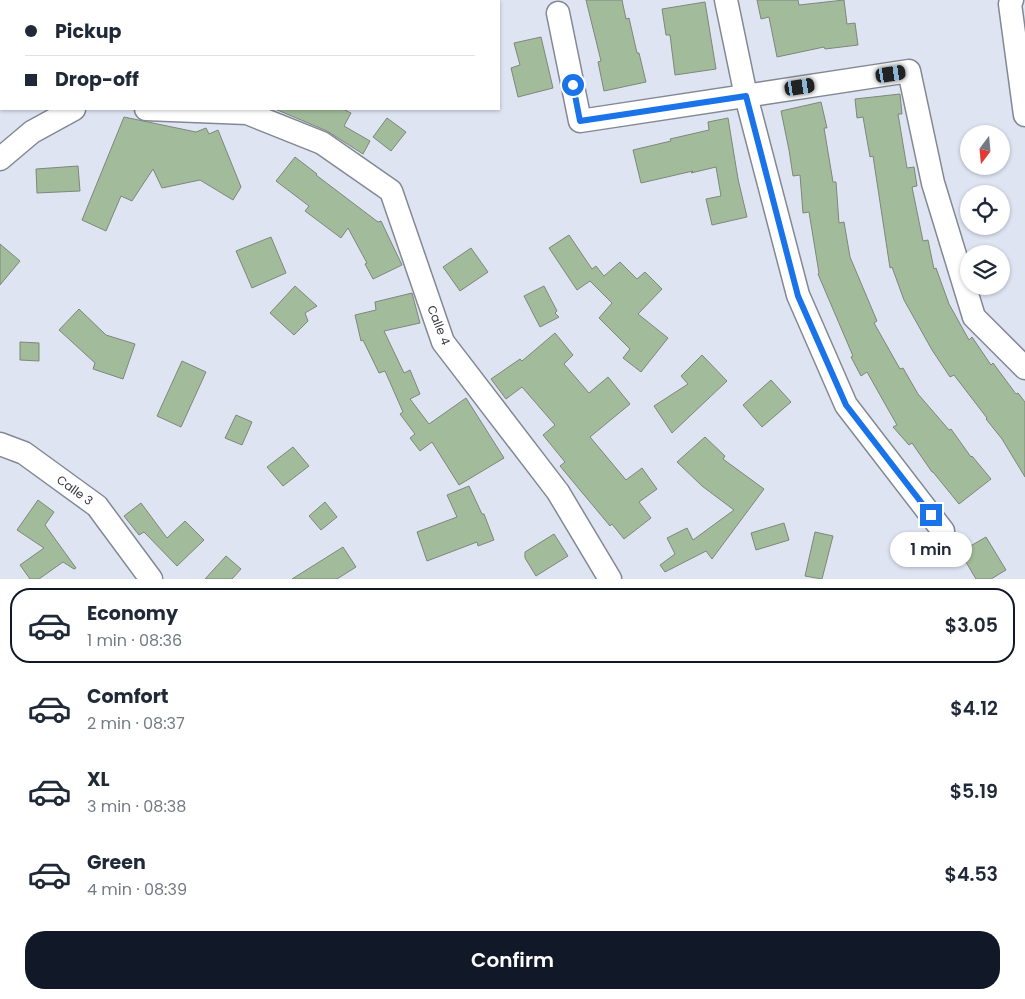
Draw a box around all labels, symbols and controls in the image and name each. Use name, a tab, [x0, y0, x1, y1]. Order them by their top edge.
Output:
text: Pickup	[55, 18, 121, 45]
car	[875, 64, 906, 84]
text: Drop-off	[55, 66, 139, 93]
route start	[562, 74, 584, 96]
car	[784, 77, 815, 97]
north arrow	[960, 125, 1010, 175]
map controls	[960, 125, 1010, 295]
button: locate	[960, 185, 1010, 235]
button: layers	[960, 245, 1010, 295]
street label: Calle 4	[423, 303, 455, 348]
street label: Calle 3	[53, 471, 97, 509]
route end	[920, 504, 942, 526]
callout: 1 min	[890, 532, 972, 568]
text: 1 min	[910, 538, 952, 561]
text: Economy	[87, 600, 178, 627]
icon: car	[27, 603, 72, 648]
text: $3.05	[945, 612, 998, 639]
text: 1 min · 08:36	[87, 629, 182, 652]
text: Comfort	[87, 683, 169, 710]
icon: car	[27, 686, 72, 731]
text: $4.12	[950, 695, 998, 722]
text: 2 min · 08:37	[87, 712, 185, 735]
text: XL	[87, 766, 110, 793]
icon: car	[27, 769, 72, 814]
text: $5.19	[950, 778, 998, 805]
text: 3 min · 08:38	[87, 795, 186, 818]
text: Green	[87, 849, 146, 876]
icon: car	[27, 852, 72, 897]
text: $4.53	[944, 861, 998, 888]
text: 4 min · 08:39	[87, 878, 187, 901]
button: Confirm	[25, 931, 1000, 989]

